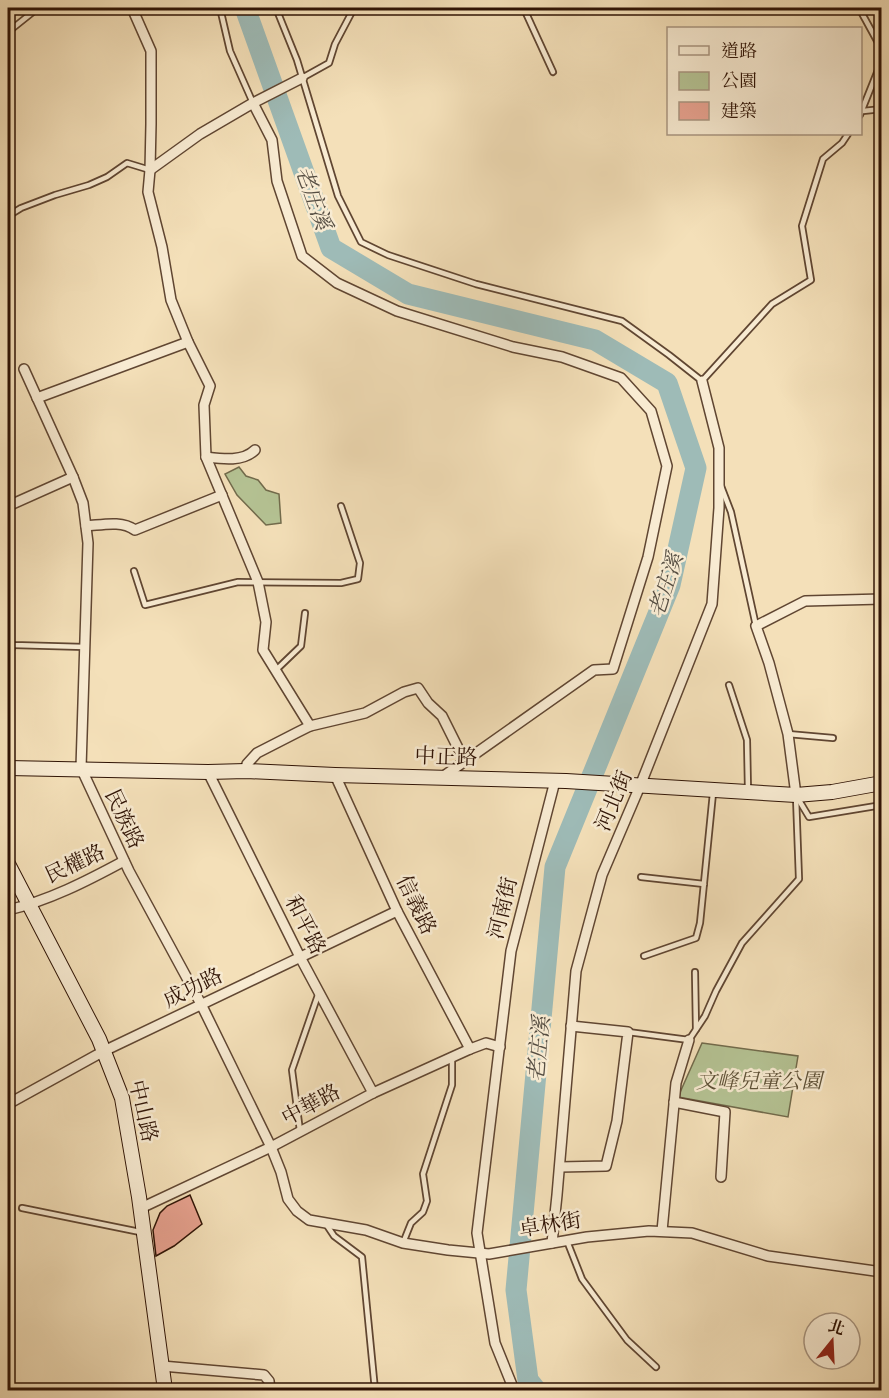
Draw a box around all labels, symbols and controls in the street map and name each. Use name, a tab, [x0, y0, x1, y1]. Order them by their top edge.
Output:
legend	[667, 27, 862, 135]
text: 道路	[721, 39, 757, 64]
text: 公園	[721, 69, 757, 94]
text: 建築	[721, 99, 757, 124]
water label: 老庄溪	[288, 162, 339, 236]
water label: 老庄溪	[642, 547, 691, 621]
street label: 中正路	[414, 741, 478, 773]
street label: 河北街	[588, 766, 640, 836]
street label: 民族路	[98, 784, 150, 854]
street label: 民權路	[40, 838, 110, 890]
street label: 信義路	[389, 870, 443, 940]
street label: 河南街	[481, 874, 525, 942]
street label: 和平路	[278, 890, 332, 960]
street label: 成功路	[158, 961, 228, 1015]
water label: 老庄溪	[521, 1013, 557, 1083]
park label: 文峰兒童公園	[696, 1067, 825, 1096]
street label: 中山路	[122, 1077, 164, 1145]
street label: 中華路	[276, 1077, 346, 1133]
street label: 卓林街	[517, 1206, 583, 1244]
north arrow	[802, 1311, 862, 1371]
text: 北	[825, 1315, 847, 1341]

